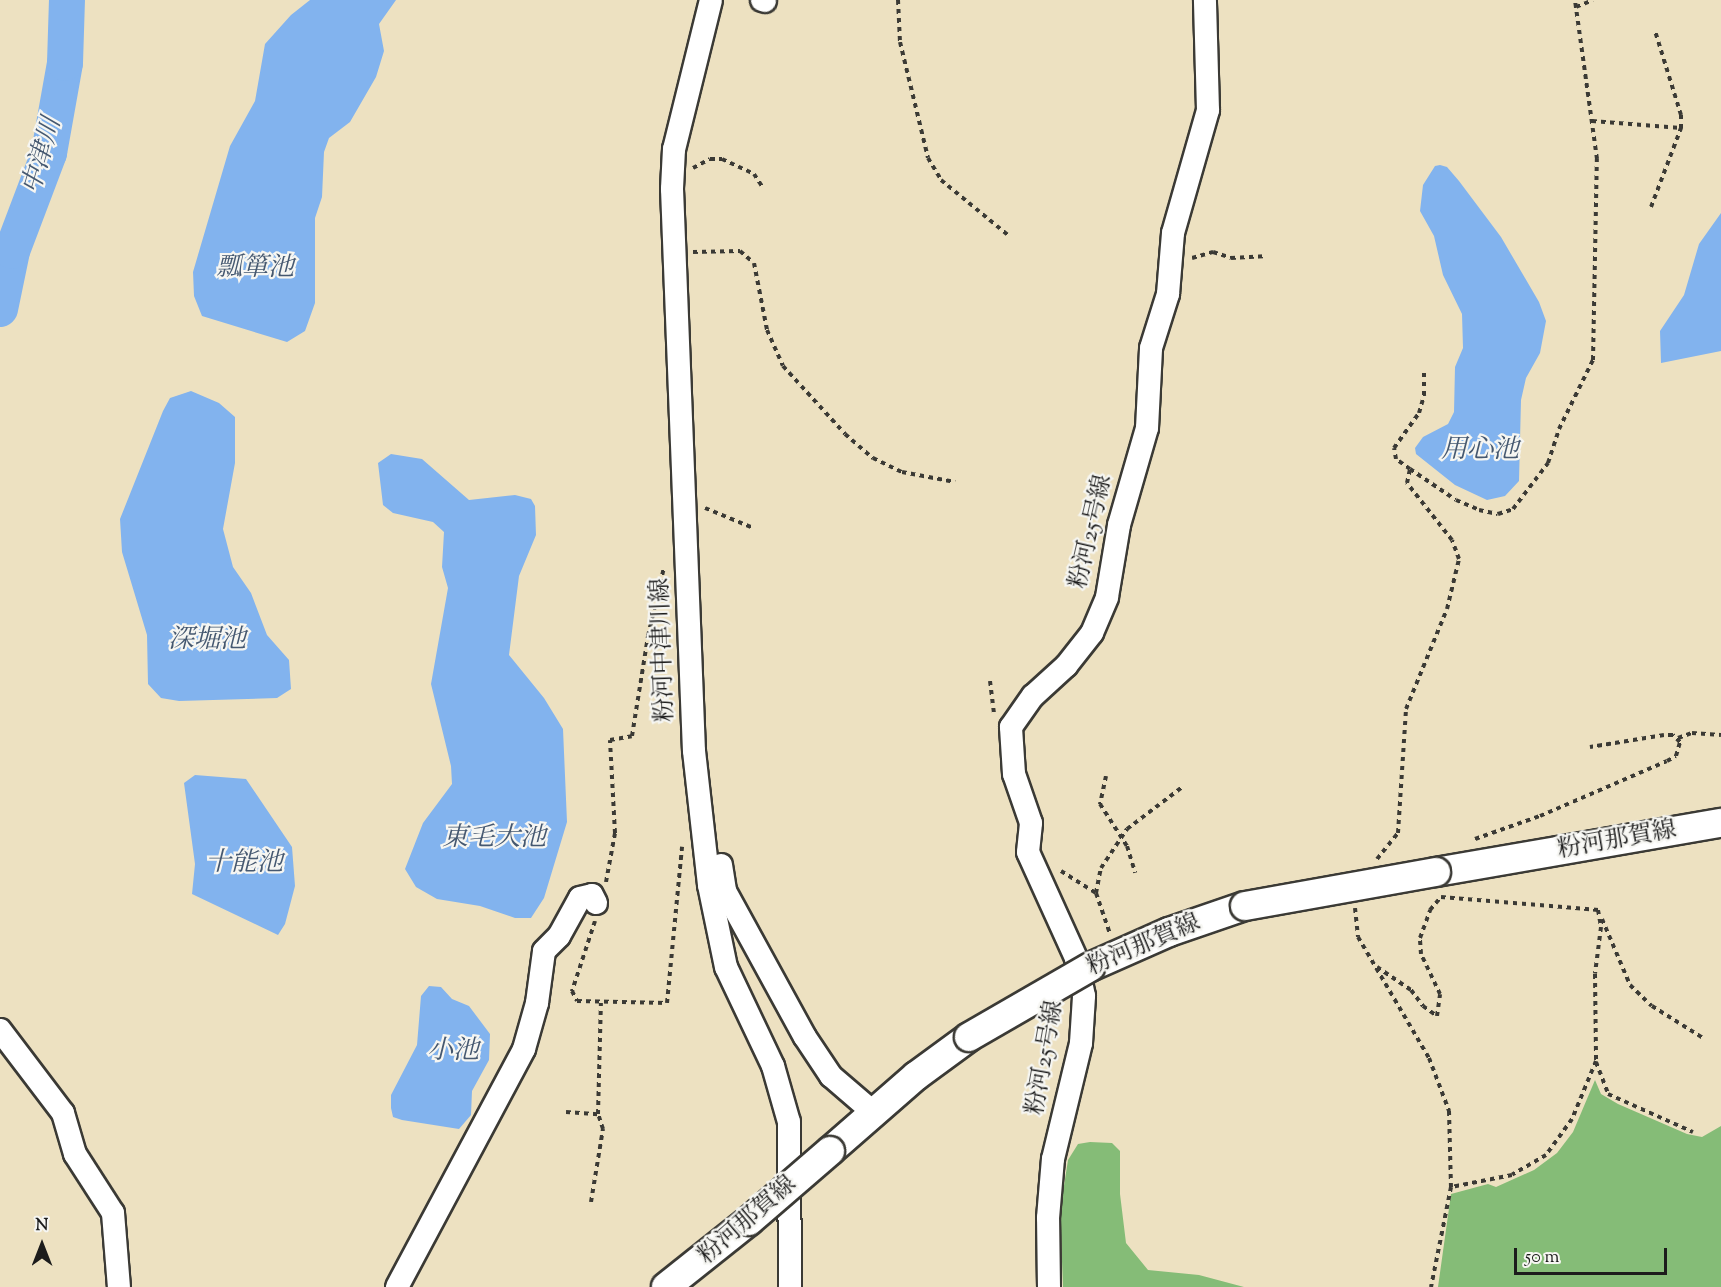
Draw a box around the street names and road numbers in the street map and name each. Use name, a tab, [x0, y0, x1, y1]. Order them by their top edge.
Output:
street label: 粉河25号線	[1065, 473, 1119, 591]
street label: 粉河中津川線	[647, 578, 681, 722]
street label: 粉河那賀線	[1555, 816, 1679, 866]
street label: 粉河那賀線	[1083, 909, 1205, 983]
street label: 粉河25号線	[1022, 999, 1070, 1117]
street label: 粉河那賀線	[693, 1171, 803, 1271]

